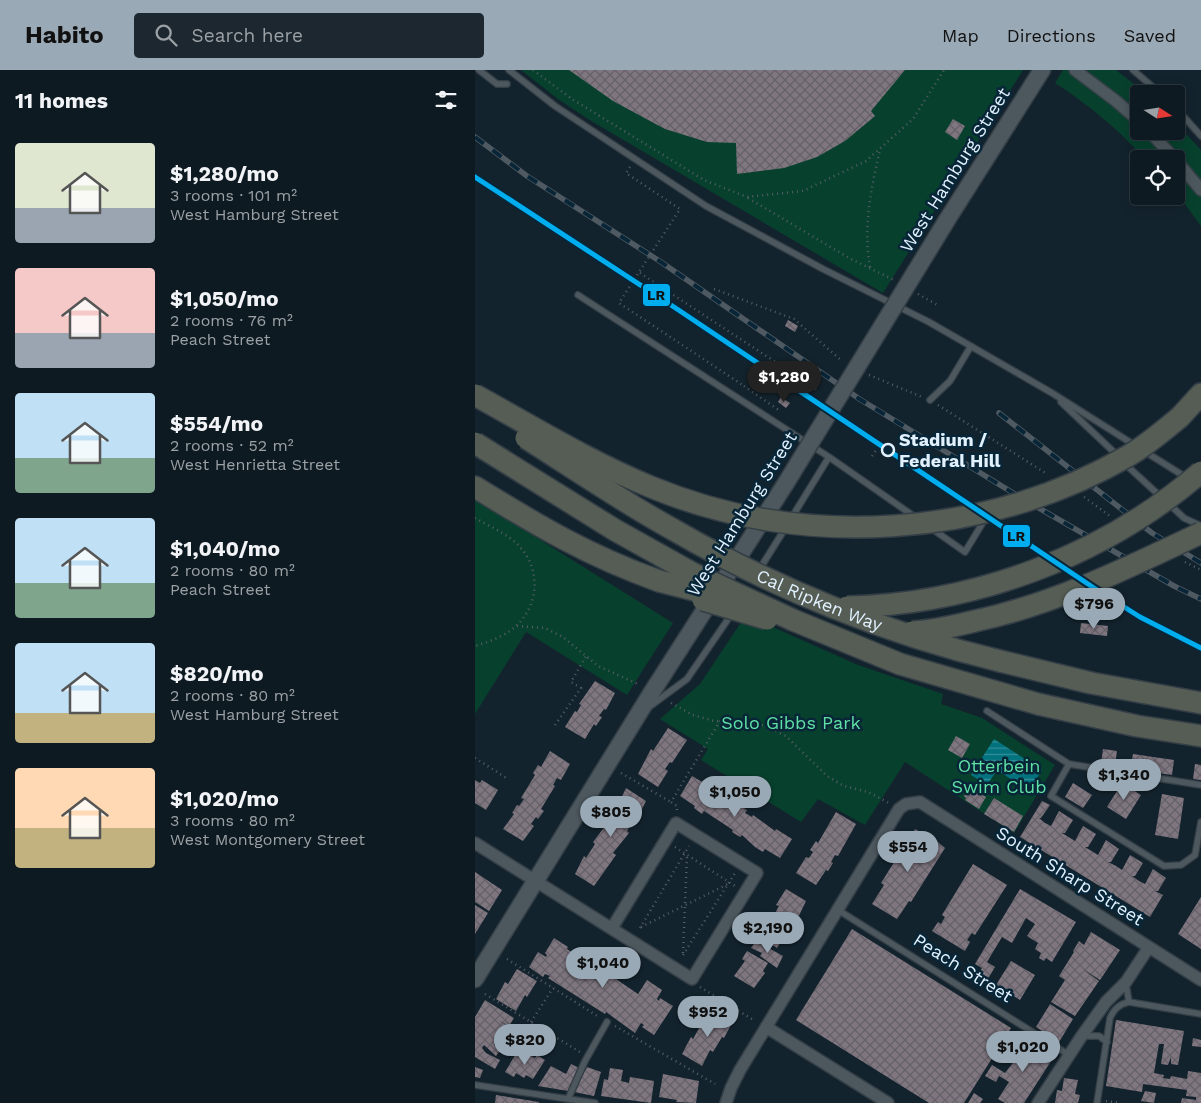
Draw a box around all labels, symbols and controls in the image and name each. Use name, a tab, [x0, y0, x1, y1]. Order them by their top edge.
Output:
search box	[134, 13, 484, 58]
text: Habito	[25, 21, 104, 49]
icon: search	[152, 21, 180, 49]
text: Search here	[192, 24, 303, 47]
text: Map	[942, 25, 979, 46]
text: Directions	[1007, 25, 1096, 46]
text: Saved	[1124, 25, 1176, 46]
street label: West Hamburg Street	[895, 83, 1014, 256]
north arrow	[1130, 85, 1185, 140]
map controls	[1130, 85, 1185, 205]
icon: filters	[432, 86, 460, 114]
text: 11 homes	[15, 88, 108, 113]
button: locate	[1130, 150, 1185, 205]
text: $1,280/mo	[170, 161, 279, 186]
icon: home	[55, 163, 115, 223]
text: 3 rooms · 101 m²	[170, 186, 297, 205]
text: West Hamburg Street	[170, 205, 339, 224]
line badge: LR	[642, 283, 671, 307]
text: $1,050/mo	[170, 286, 279, 311]
text: LR	[647, 287, 665, 303]
icon: home	[55, 288, 115, 348]
text: 2 rooms · 76 m²	[170, 311, 293, 330]
text: Peach Street	[170, 330, 270, 349]
pin: $1,280	[743, 360, 825, 403]
text: $1,280	[758, 367, 810, 386]
text: $554/mo	[170, 411, 263, 436]
icon: home	[55, 413, 115, 473]
street label: West Hamburg Street	[682, 427, 801, 600]
place label: Stadium / Federal Hill	[899, 429, 1001, 471]
text: 2 rooms · 52 m²	[170, 436, 294, 455]
marker: Stadium / Federal Hill	[881, 443, 895, 457]
text: West Henrietta Street	[170, 455, 340, 474]
line badge: LR	[1002, 524, 1031, 548]
text: LR	[1007, 528, 1025, 544]
text: $1,040/mo	[170, 536, 280, 561]
icon: home	[55, 538, 115, 598]
text: 2 rooms · 80 m²	[170, 561, 295, 580]
street label: Cal Ripken Way	[753, 564, 886, 635]
text: Peach Street	[170, 580, 270, 599]
pin: $796	[1064, 588, 1124, 630]
text: $796	[1074, 594, 1114, 613]
text: $820/mo	[170, 661, 264, 686]
icon: home	[55, 663, 115, 723]
text: 2 rooms · 80 m²	[170, 686, 295, 705]
text: West Hamburg Street	[170, 705, 339, 724]
park label: Solo Gibbs Park	[721, 712, 861, 733]
park label: Otterbein Swim Club	[952, 755, 1046, 797]
pin: $1,340	[1083, 758, 1165, 801]
text: $1,340	[1098, 765, 1150, 784]
pin: $1,050	[694, 776, 776, 818]
text: $1,050	[709, 782, 761, 801]
text: $1,020/mo	[170, 786, 279, 811]
icon: home	[55, 788, 115, 848]
pin: $805	[581, 796, 641, 838]
text: $805	[591, 802, 631, 821]
text: 3 rooms · 80 m²	[170, 811, 295, 830]
street label: South Sharp Street	[993, 822, 1148, 930]
text: West Montgomery Street	[170, 830, 365, 849]
pin: $554	[878, 830, 938, 873]
text: $554	[888, 837, 928, 856]
pin: $2,190	[727, 912, 809, 954]
text: $2,190	[743, 918, 793, 937]
street label: Peach Street	[910, 929, 1017, 1007]
pin: $1,040	[562, 946, 644, 989]
text: $1,040	[577, 953, 629, 972]
pin: $952	[678, 996, 738, 1038]
text: $952	[689, 1002, 727, 1021]
pin: $820	[495, 1024, 555, 1066]
text: $820	[505, 1030, 545, 1049]
pin: $1,020	[982, 1030, 1064, 1073]
text: $1,020	[997, 1037, 1049, 1056]

